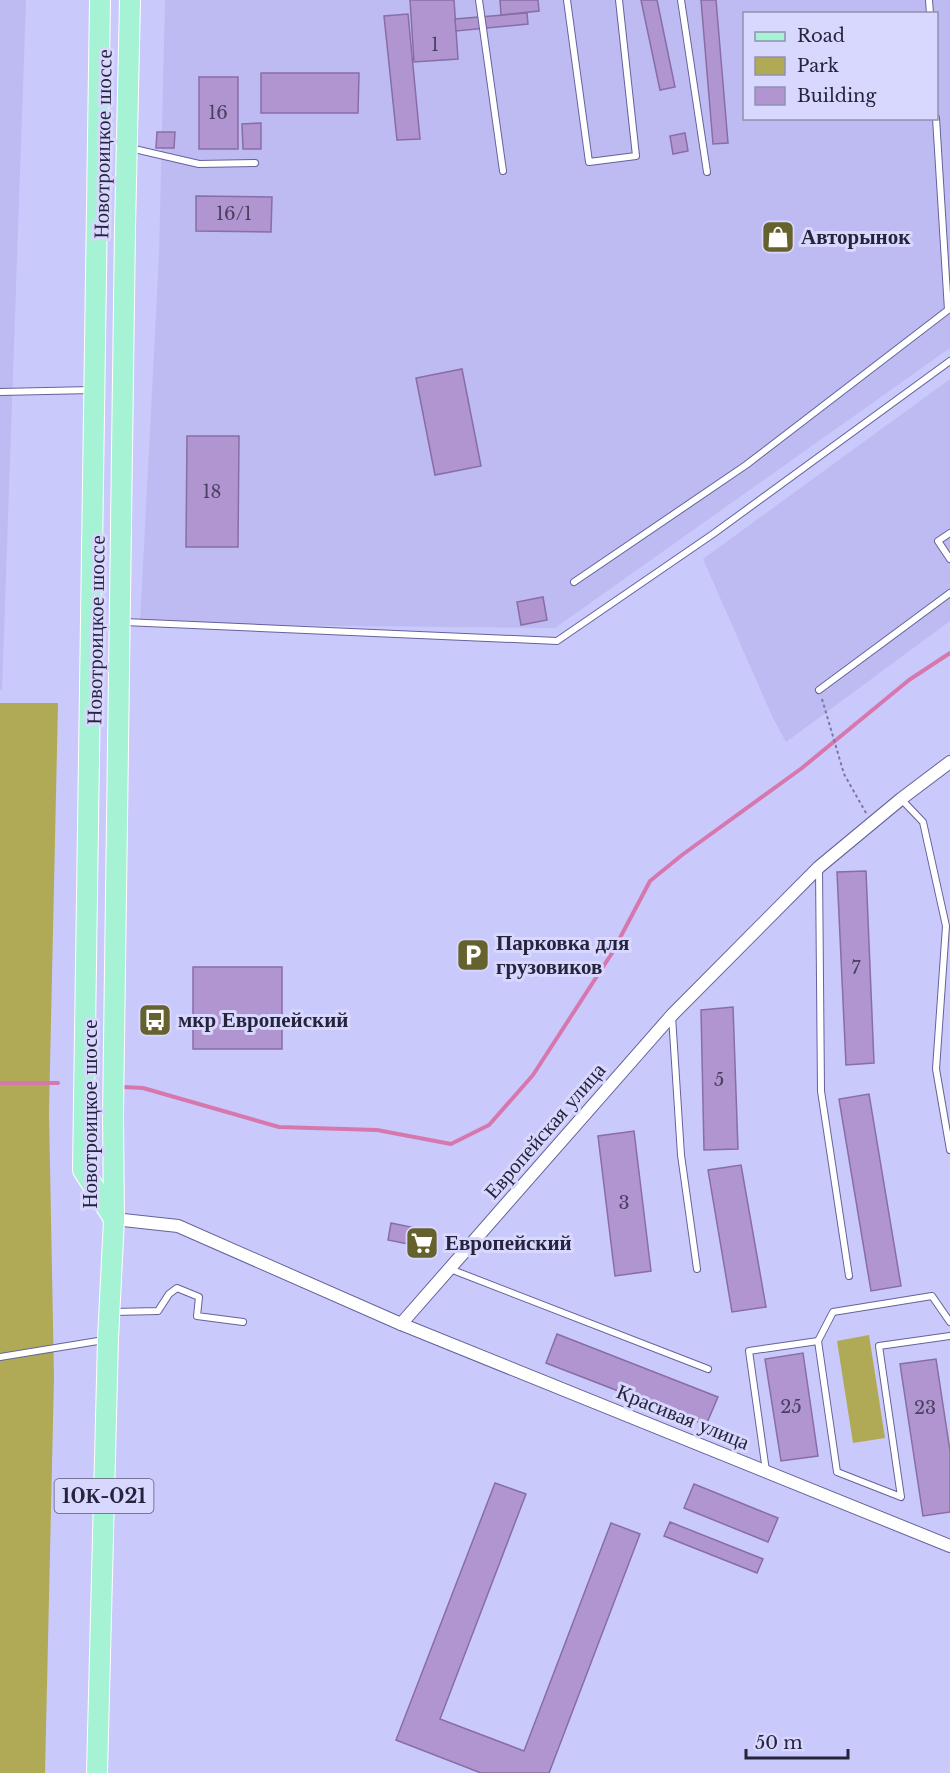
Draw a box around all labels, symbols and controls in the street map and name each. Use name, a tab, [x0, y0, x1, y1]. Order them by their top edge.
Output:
legend	[743, 12, 938, 120]
text: Road	[797, 25, 845, 47]
house number: 1	[431, 34, 439, 56]
street label: Новотроицкое шоссе	[88, 49, 118, 239]
text: Park	[797, 55, 839, 77]
text: Building	[797, 85, 876, 107]
house number: 16	[208, 102, 228, 124]
house number: 16/1	[216, 203, 252, 225]
shop icon: Авторынок	[760, 219, 796, 255]
place label: Авторынок	[801, 224, 911, 250]
house number: 18	[203, 481, 221, 503]
street label: Новотроицкое шоссе	[81, 535, 111, 725]
place label: Парковка для грузовиков	[496, 930, 629, 980]
parking icon: Парковка для грузовиков	[455, 937, 491, 973]
house number: 7	[851, 957, 861, 979]
bus stop icon: мкр Европейский	[137, 1002, 173, 1038]
place label: мкр Европейский	[178, 1007, 348, 1033]
street label: Новотроицкое шоссе	[77, 1019, 103, 1209]
street label: Европейская улица	[479, 1057, 612, 1204]
house number: 5	[714, 1069, 724, 1091]
house number: 3	[618, 1192, 630, 1214]
supermarket icon: Европейский	[404, 1225, 440, 1261]
place label: Европейский	[445, 1230, 572, 1256]
street label: Красивая улица	[613, 1379, 754, 1456]
house number: 25	[780, 1396, 802, 1418]
house number: 23	[914, 1397, 936, 1419]
road number: 10К-021	[54, 1479, 154, 1513]
scale bar	[746, 1722, 848, 1760]
text: 50 m	[755, 1732, 803, 1754]

